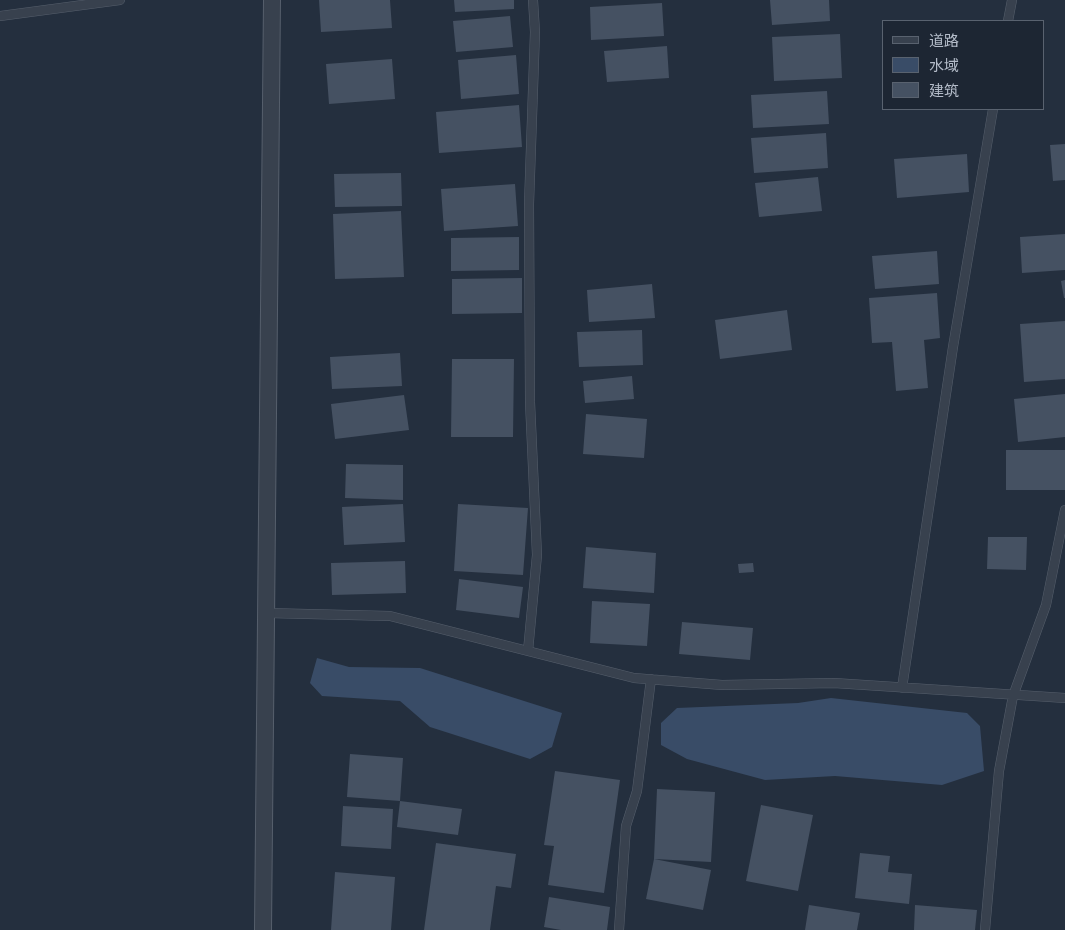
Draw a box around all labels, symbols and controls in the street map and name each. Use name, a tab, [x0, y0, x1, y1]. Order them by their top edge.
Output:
legend	[882, 20, 1045, 110]
text: 道路	[929, 32, 959, 50]
text: 水域	[929, 57, 959, 75]
text: 建筑	[929, 82, 959, 100]

